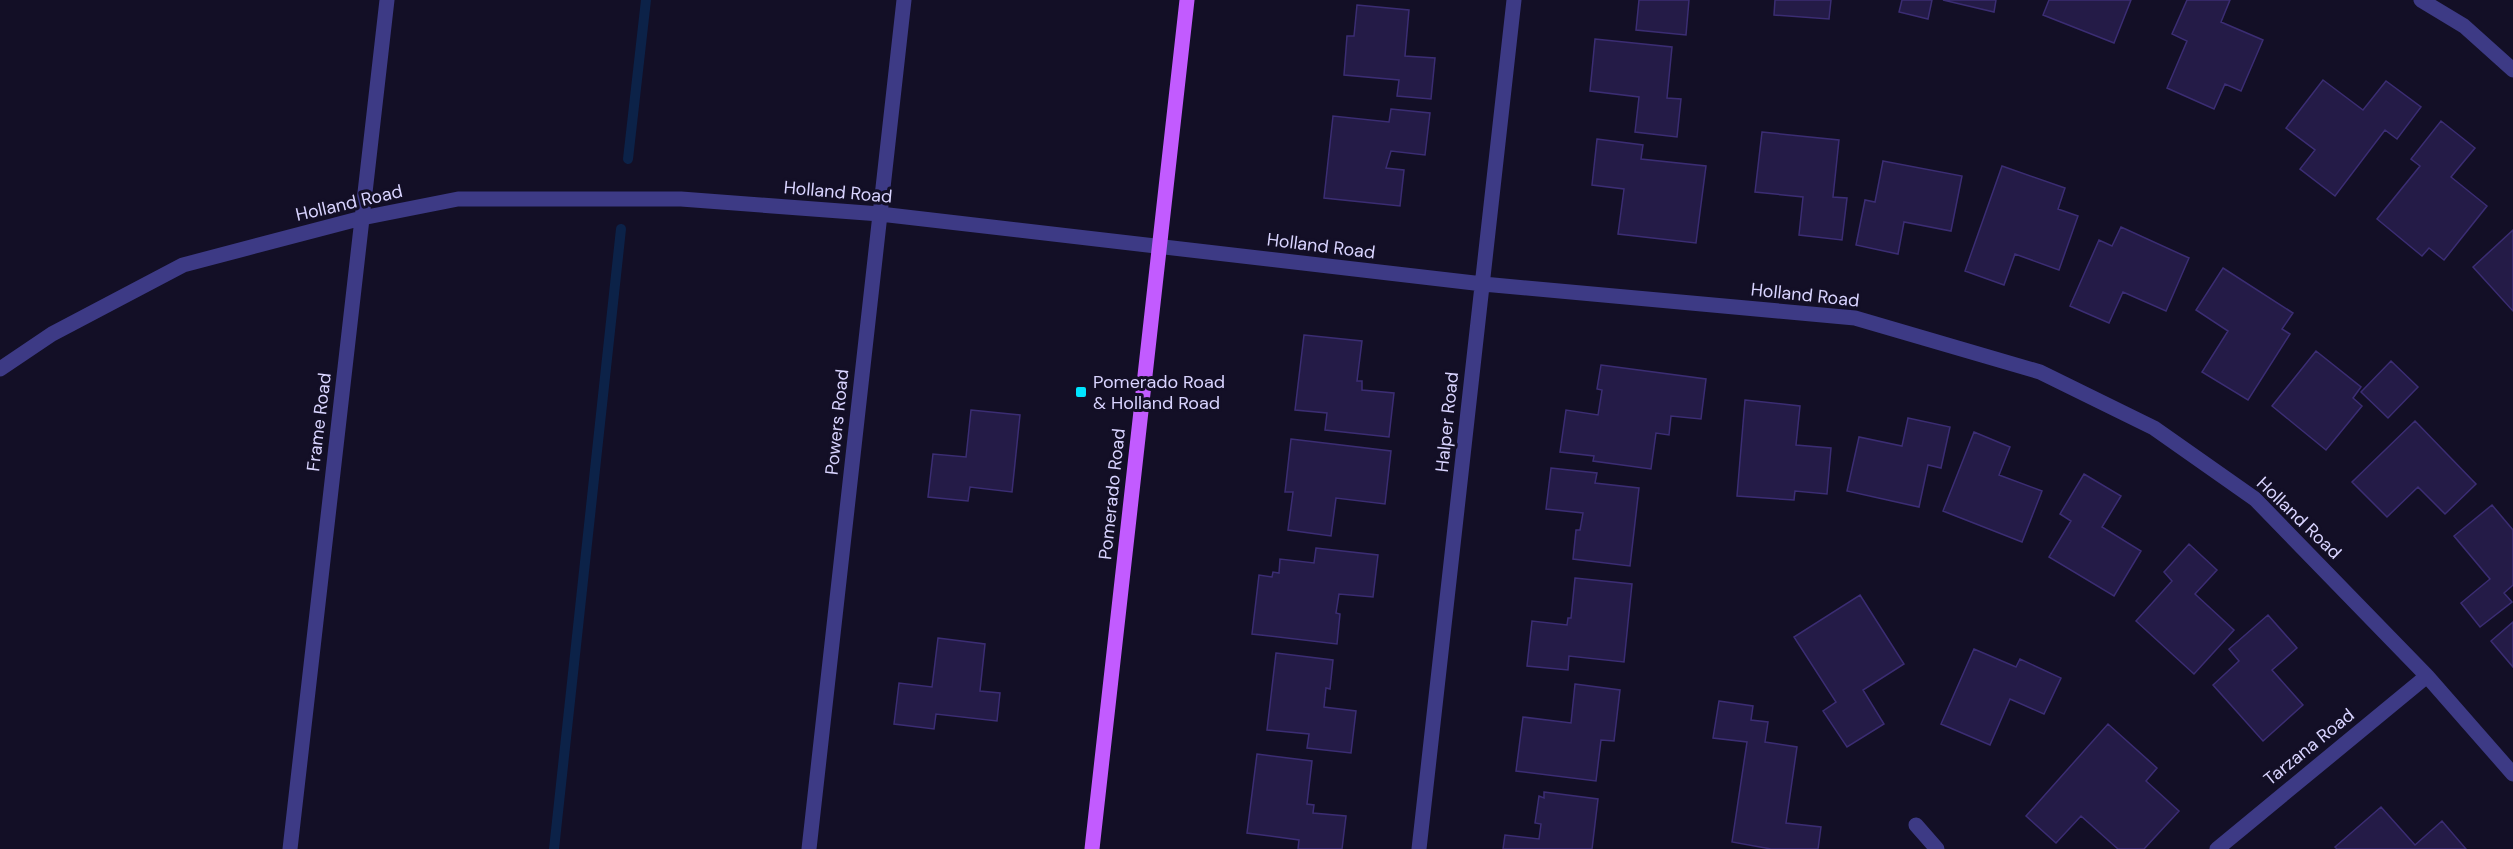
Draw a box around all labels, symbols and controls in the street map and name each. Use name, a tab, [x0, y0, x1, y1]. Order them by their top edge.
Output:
street label: Holland Road	[783, 175, 893, 209]
street label: Holland Road	[293, 179, 405, 227]
street label: Holland Road	[1265, 227, 1377, 265]
street label: Holland Road	[1750, 277, 1860, 313]
street label: Powers Road	[820, 368, 854, 476]
place label: Pomerado Road & Holland Road	[1093, 370, 1225, 415]
street label: Frame Road	[301, 371, 337, 473]
street label: Halper Road	[1430, 371, 1464, 473]
marker: Pomerado Road & Holland Road	[1074, 385, 1088, 399]
street label: Pomerado Road	[1093, 427, 1131, 561]
street label: Holland Road	[2251, 471, 2347, 565]
street label: Tarzana Road	[2259, 703, 2359, 791]

